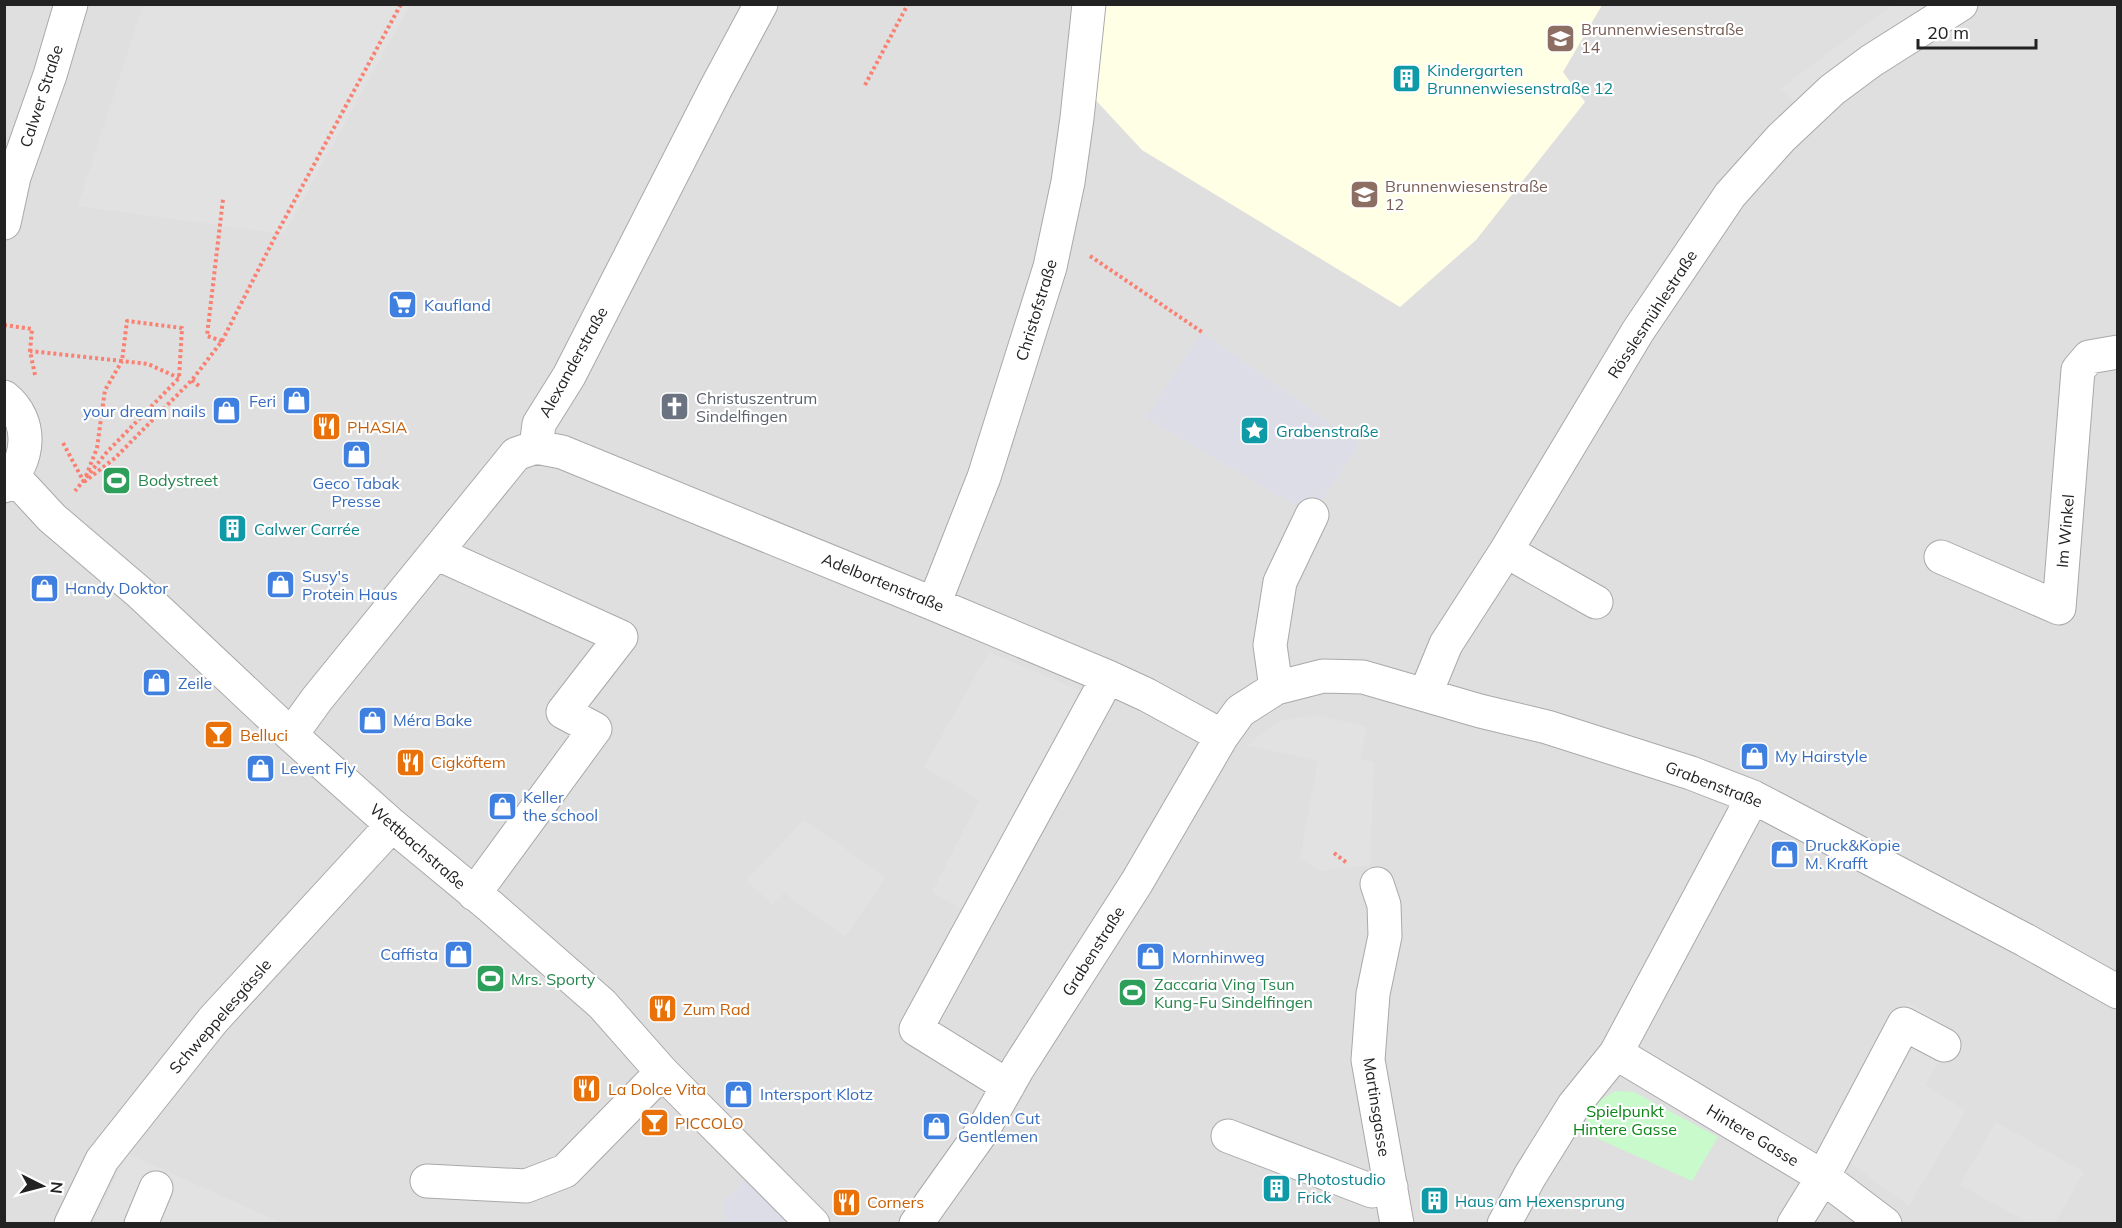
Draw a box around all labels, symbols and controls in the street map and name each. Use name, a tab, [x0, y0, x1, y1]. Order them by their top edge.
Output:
scale bar	[1918, 12, 2036, 50]
place label: Brunnenwiesenstraße 14	[1581, 19, 1744, 57]
text: 20 m	[1927, 21, 1969, 44]
school or university icon: Brunnenwiesenstraße 14	[1544, 22, 1576, 54]
street label: Calwer Straße	[15, 42, 67, 150]
place label: Kindergarten Brunnenwiesenstraße 12	[1427, 60, 1613, 98]
building icon: Kindergarten Brunnenwiesenstraße 12	[1390, 63, 1422, 95]
place label: Brunnenwiesenstraße 12	[1385, 176, 1548, 214]
school or university icon: Brunnenwiesenstraße 12	[1348, 179, 1380, 211]
street label: Rösslesmühlestraße	[1603, 246, 1701, 382]
street label: Christofstraße	[1011, 257, 1061, 363]
supermarket icon: Kaufland	[387, 289, 419, 321]
place label: Kaufland	[424, 295, 491, 315]
street label: Alexanderstraße	[534, 303, 612, 421]
shop icon: Feri	[281, 385, 313, 417]
place label: Christuszentrum Sindelfingen	[696, 388, 817, 426]
place label: Feri	[249, 391, 276, 411]
church icon: Christuszentrum Sindelfingen	[659, 391, 691, 423]
shop icon: your dream nails	[211, 395, 243, 427]
place label: your dream nails	[83, 401, 206, 421]
restaurant icon: PHASIA	[310, 411, 342, 443]
place icon: Grabenstraße	[1239, 415, 1271, 447]
place label: PHASIA	[347, 417, 407, 437]
place label: Grabenstraße	[1276, 421, 1378, 441]
shop icon: Geco Tabak Presse	[340, 439, 372, 471]
sports icon: Bodystreet	[101, 464, 133, 496]
place label: Bodystreet	[138, 470, 219, 490]
place label: Geco Tabak Presse	[313, 473, 400, 511]
street label: Im Winkel	[2052, 493, 2078, 569]
building icon: Calwer Carrée	[217, 513, 249, 545]
place label: Calwer Carrée	[254, 519, 360, 539]
street label: Adelbortenstraße	[819, 548, 947, 616]
place label: Susy's Protein Haus	[302, 566, 398, 604]
shop icon: Susy's Protein Haus	[265, 569, 297, 601]
shop icon: Handy Doktor	[28, 572, 60, 604]
place label: Handy Doktor	[65, 578, 168, 598]
shop icon: Zeile	[141, 667, 173, 699]
place label: Zeile	[178, 673, 212, 693]
shop icon: Méra Bake	[356, 704, 388, 736]
place label: Méra Bake	[393, 710, 472, 730]
bar icon: Belluci	[203, 719, 235, 751]
place label: Belluci	[240, 725, 288, 745]
shop icon: My Hairstyle	[1738, 740, 1770, 772]
restaurant icon: Cigköftem	[394, 746, 426, 778]
place label: My Hairstyle	[1775, 746, 1867, 766]
shop icon: Levent Fly	[244, 752, 276, 784]
place label: Cigköftem	[431, 752, 506, 772]
street label: Grabenstraße	[1663, 756, 1765, 812]
place label: Levent Fly	[281, 758, 356, 778]
place label: Keller the school	[523, 787, 598, 825]
shop icon: Keller the school	[486, 790, 518, 822]
street label: Wettbachstraße	[366, 799, 470, 893]
place label: Druck&Kopie M. Krafft	[1805, 835, 1900, 873]
shop icon: Druck&Kopie M. Krafft	[1768, 838, 1800, 870]
street label: Grabenstraße	[1057, 902, 1129, 1000]
shop icon: Caffista	[443, 938, 475, 970]
shop icon: Mornhinweg	[1135, 941, 1167, 973]
place label: Caffista	[380, 944, 438, 964]
place label: Mornhinweg	[1172, 947, 1265, 967]
street label: Schweppelesgässle	[165, 954, 275, 1078]
sports icon: Mrs. Sporty	[474, 963, 506, 995]
place label: Mrs. Sporty	[511, 969, 596, 989]
place label: Zaccaria Ving Tsun Kung-Fu Sindelfingen	[1154, 974, 1313, 1012]
sports icon: Zaccaria Ving Tsun Kung-Fu Sindelfingen	[1117, 977, 1149, 1009]
restaurant icon: Zum Rad	[646, 993, 678, 1025]
place label: Zum Rad	[683, 999, 750, 1019]
street label: Martinsgasse	[1359, 1056, 1395, 1158]
restaurant icon: La Dolce Vita	[571, 1073, 603, 1105]
shop icon: Intersport Klotz	[723, 1078, 755, 1110]
place label: La Dolce Vita	[608, 1079, 706, 1099]
place label: Intersport Klotz	[760, 1084, 873, 1104]
street label: Hintere Gasse	[1703, 1100, 1803, 1170]
park label: Spielpunkt Hintere Gasse	[1573, 1101, 1677, 1139]
bar icon: PICCOLO	[638, 1107, 670, 1139]
place label: Golden Cut Gentlemen	[958, 1108, 1040, 1146]
shop icon: Golden Cut Gentlemen	[921, 1111, 953, 1143]
place label: PICCOLO	[675, 1113, 744, 1133]
north arrow	[12, 1156, 72, 1216]
place label: Photostudio Frick	[1297, 1169, 1386, 1207]
building icon: Photostudio Frick	[1260, 1172, 1292, 1204]
text: N	[46, 1181, 67, 1195]
building icon: Haus am Hexensprung	[1418, 1185, 1450, 1217]
restaurant icon: Corners	[830, 1186, 862, 1218]
place label: Haus am Hexensprung	[1455, 1191, 1625, 1211]
place label: Corners	[867, 1192, 924, 1212]

